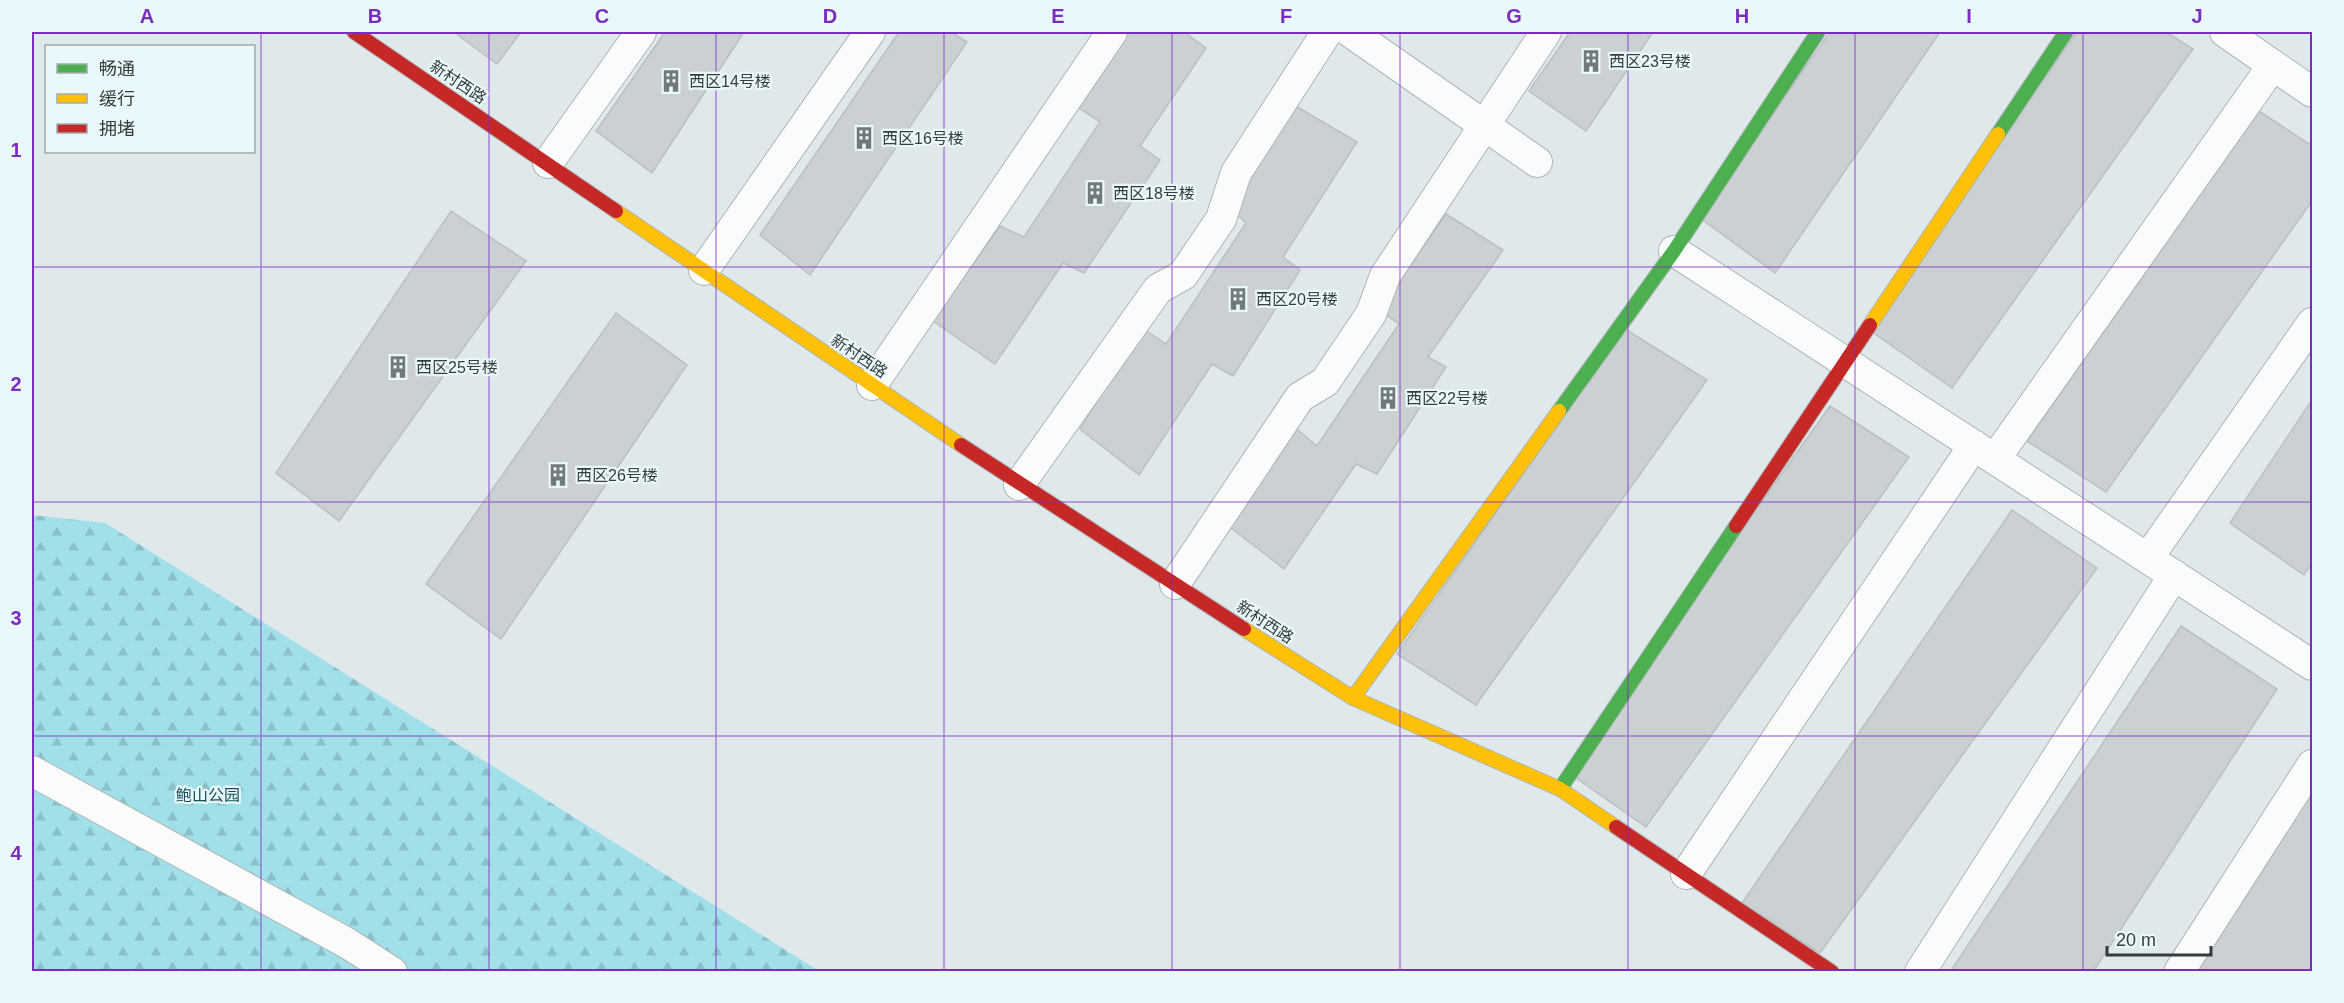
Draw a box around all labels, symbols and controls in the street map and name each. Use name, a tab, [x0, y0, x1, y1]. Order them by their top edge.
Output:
text: A	[140, 5, 154, 27]
text: B	[368, 5, 382, 27]
text: C	[595, 5, 609, 27]
text: D	[823, 5, 837, 27]
text: E	[1051, 5, 1065, 27]
text: F	[1280, 5, 1292, 27]
text: G	[1506, 5, 1522, 27]
text: H	[1735, 5, 1749, 27]
text: I	[1966, 5, 1972, 27]
text: J	[2191, 5, 2203, 27]
legend	[45, 45, 255, 153]
building icon: 西区23号楼	[1578, 48, 1604, 74]
place label: 西区23号楼	[1609, 53, 1691, 70]
street label: 新村西路	[427, 57, 489, 107]
text: 畅通	[99, 59, 135, 79]
building icon: 西区14号楼	[658, 68, 684, 94]
place label: 西区14号楼	[689, 73, 771, 90]
text: 缓行	[99, 89, 135, 109]
text: 拥堵	[99, 119, 135, 139]
building icon: 西区16号楼	[851, 125, 877, 151]
place label: 西区16号楼	[882, 130, 964, 147]
text: 1	[10, 139, 22, 161]
building icon: 西区18号楼	[1082, 180, 1108, 206]
place label: 西区18号楼	[1113, 185, 1195, 202]
building icon: 西区20号楼	[1225, 286, 1251, 312]
place label: 西区20号楼	[1256, 291, 1338, 308]
street label: 新村西路	[828, 331, 890, 381]
building icon: 西区25号楼	[385, 354, 411, 380]
place label: 西区25号楼	[416, 359, 498, 376]
text: 2	[10, 373, 22, 395]
building icon: 西区22号楼	[1375, 385, 1401, 411]
place label: 西区22号楼	[1406, 390, 1488, 407]
building icon: 西区26号楼	[545, 462, 571, 488]
place label: 西区26号楼	[576, 467, 658, 484]
street label: 新村西路	[1234, 597, 1296, 647]
text: 3	[10, 607, 22, 629]
park label: 鲍山公园	[176, 787, 240, 804]
text: 4	[10, 842, 22, 864]
scale bar	[2107, 919, 2210, 957]
text: 20 m	[2116, 930, 2156, 950]

